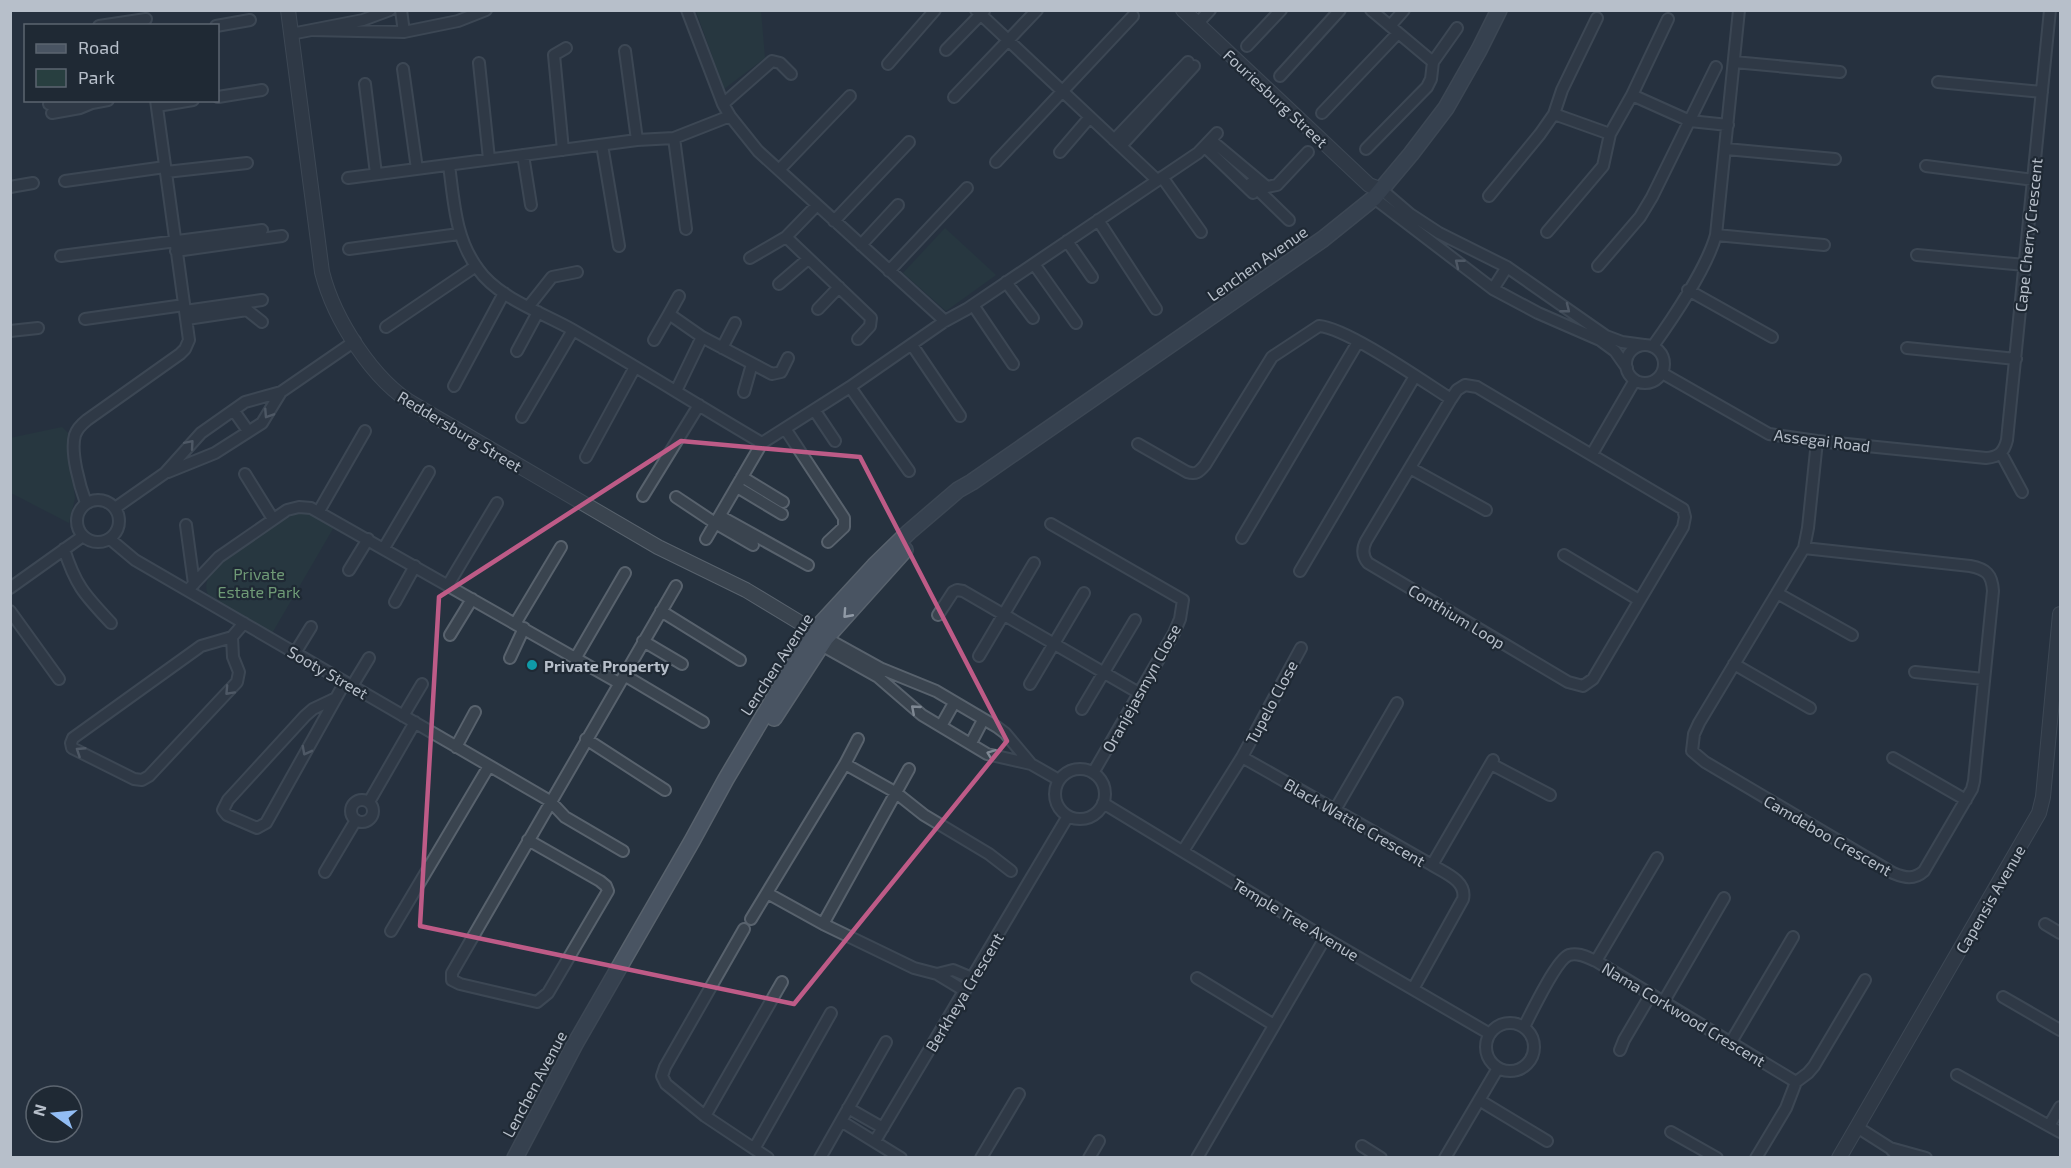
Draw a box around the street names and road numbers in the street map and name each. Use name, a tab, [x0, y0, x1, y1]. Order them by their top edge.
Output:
street label: Fouriesburg Street	[1220, 45, 1332, 151]
street label: Cape Cherry Crescent	[2010, 157, 2046, 313]
street label: Lenchen Avenue	[1203, 221, 1311, 305]
street label: Reddersburg Street	[394, 386, 526, 476]
street label: Assegai Road	[1773, 425, 1871, 455]
street label: Conthium Loop	[1405, 580, 1509, 652]
street label: Lenchen Avenue	[736, 609, 816, 719]
street label: Oranjejasmyn Close	[1098, 621, 1185, 756]
street label: Sooty Street	[285, 641, 371, 703]
street label: Tupelo Close	[1241, 657, 1301, 747]
street label: Black Wattle Crescent	[1281, 774, 1429, 870]
street label: Camdeboo Crescent	[1761, 791, 1895, 879]
street label: Capensis Avenue	[1951, 841, 2029, 957]
street label: Temple Tree Avenue	[1229, 874, 1363, 964]
street label: Berkheya Crescent	[921, 929, 1007, 1055]
street label: Nama Corkwood Crescent	[1599, 958, 1769, 1070]
street label: Lenchen Avenue	[498, 1027, 570, 1141]

